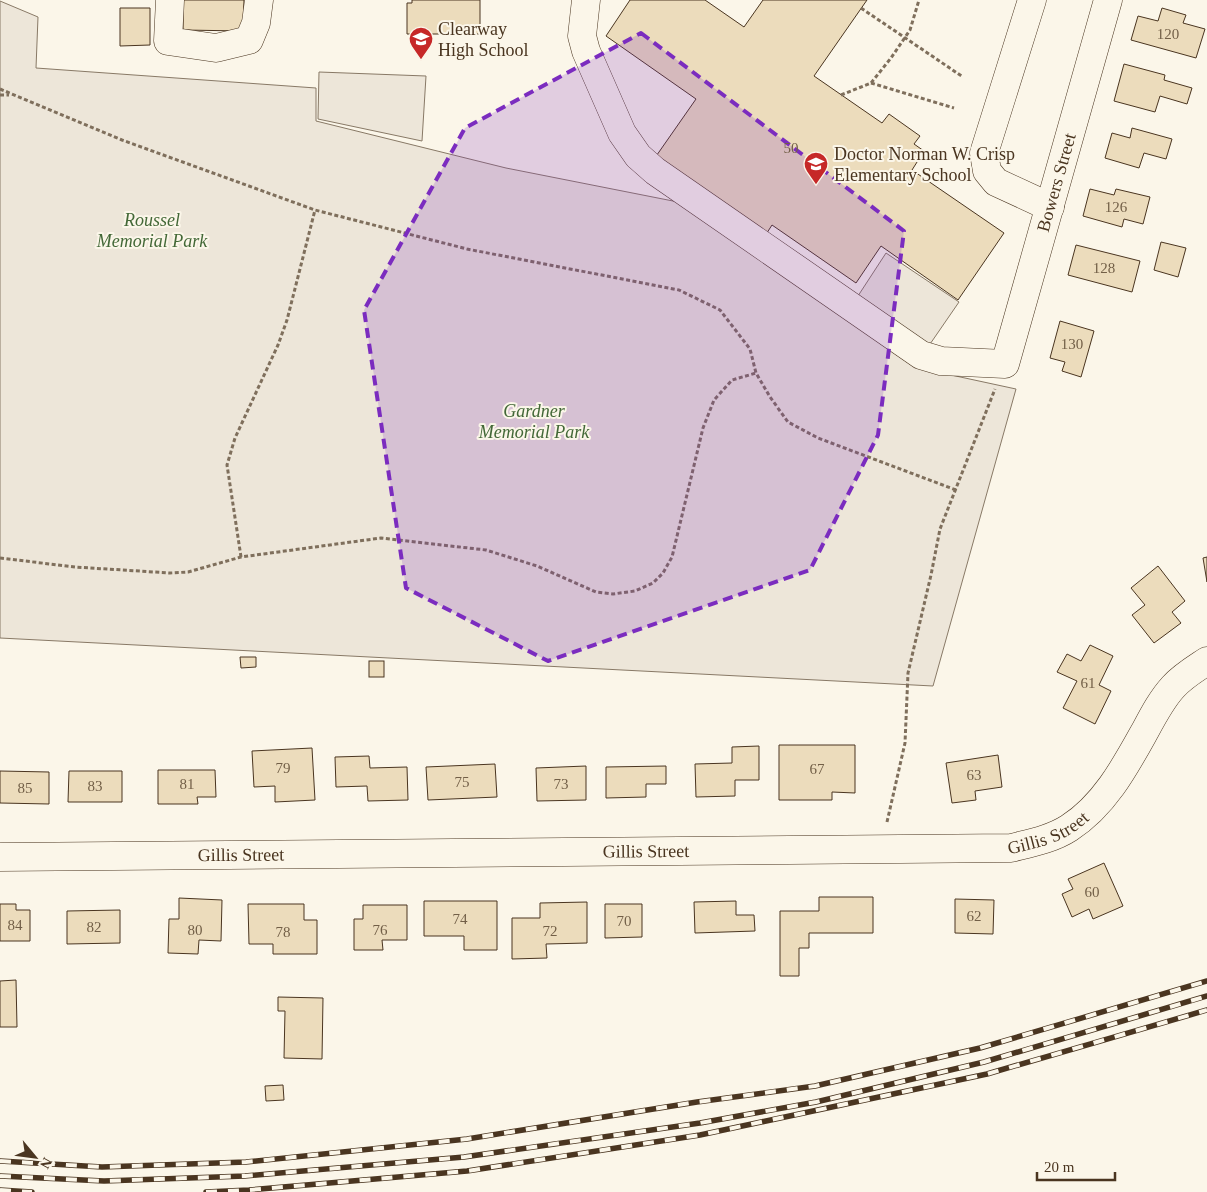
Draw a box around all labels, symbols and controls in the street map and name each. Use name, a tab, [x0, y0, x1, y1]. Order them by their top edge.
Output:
place label: Clearway High School	[438, 19, 529, 60]
school or university icon: Clearway High School	[408, 26, 434, 60]
house number: 120	[1157, 26, 1179, 42]
street label: Bowers Street	[1033, 131, 1080, 234]
house number: 50	[784, 140, 799, 156]
place label: Doctor Norman W. Crisp Elementary School	[834, 144, 1015, 185]
school or university icon: Doctor Norman W. Crisp Elementary School	[803, 151, 829, 185]
house number: 126	[1105, 199, 1128, 215]
park label: Roussel Memorial Park	[96, 210, 208, 251]
house number: 128	[1093, 260, 1115, 276]
house number: 130	[1061, 336, 1083, 352]
park label: Gardner Memorial Park	[478, 401, 590, 442]
house number: 61	[1081, 675, 1096, 691]
house number: 79	[276, 760, 291, 776]
house number: 67	[810, 761, 825, 777]
house number: 63	[967, 767, 982, 783]
house number: 75	[455, 774, 470, 790]
house number: 81	[180, 776, 195, 792]
house number: 73	[554, 776, 569, 792]
house number: 83	[88, 778, 103, 794]
house number: 85	[18, 780, 33, 796]
street label: Gillis Street	[1005, 807, 1093, 859]
street label: Gillis Street	[603, 841, 689, 862]
street label: Gillis Street	[198, 844, 284, 865]
house number: 60	[1085, 884, 1100, 900]
house number: 62	[967, 908, 982, 924]
house number: 74	[453, 911, 468, 927]
house number: 70	[617, 913, 632, 929]
house number: 84	[8, 917, 23, 933]
house number: 82	[87, 919, 102, 935]
house number: 80	[188, 922, 203, 938]
house number: 76	[373, 922, 388, 938]
house number: 72	[543, 923, 558, 939]
house number: 78	[276, 924, 291, 940]
north arrow	[10, 1132, 60, 1182]
scale bar	[1037, 1150, 1114, 1182]
text: N	[37, 1155, 55, 1171]
text: 20 m	[1044, 1159, 1075, 1175]

